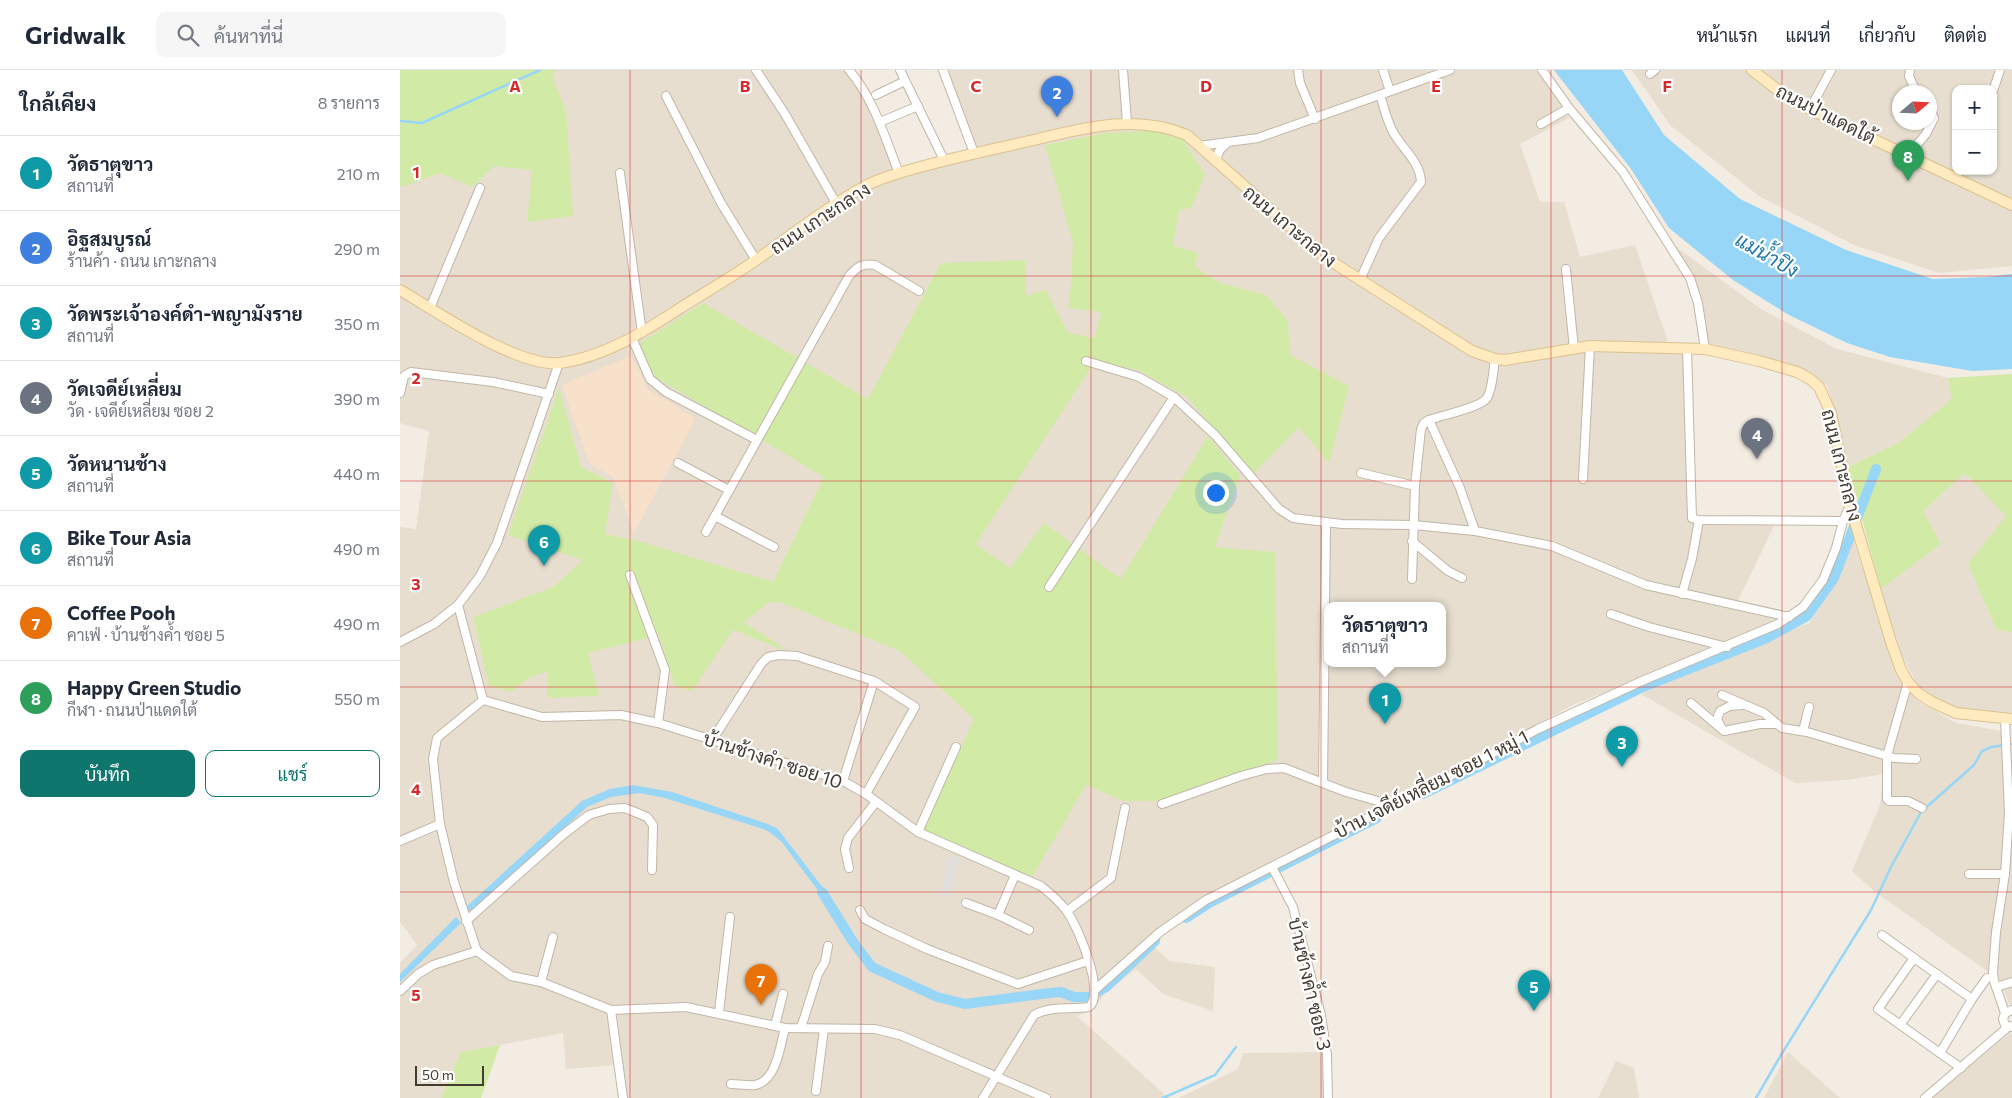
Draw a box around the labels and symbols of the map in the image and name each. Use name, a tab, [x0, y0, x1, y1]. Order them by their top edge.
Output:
text: A	[509, 76, 521, 95]
text: B	[740, 76, 751, 95]
text: C	[971, 76, 982, 95]
pin: 2	[1041, 76, 1073, 117]
text: D	[1200, 76, 1212, 95]
text: E	[1431, 76, 1441, 95]
text: F	[1662, 76, 1672, 95]
street label: ถนนป่าแดดใต้	[1772, 79, 1881, 149]
north arrow	[1892, 85, 1937, 130]
pin: 8	[1892, 140, 1924, 181]
text: 1	[412, 162, 420, 181]
street label: ถนน เกาะกลาง	[765, 177, 874, 259]
street label: ถนน เกาะกลาง	[1239, 180, 1342, 271]
water label: แม่น้ำปิง	[1732, 222, 1806, 282]
text: 2	[411, 368, 421, 387]
street label: ถนน เกาะกลาง	[1817, 406, 1868, 523]
pin: 4	[1741, 418, 1773, 459]
your location	[1203, 480, 1229, 506]
pin: 6	[528, 525, 560, 566]
text: 3	[411, 574, 421, 593]
pin: 1	[1369, 683, 1401, 724]
street label: บ้าน เจดีย์เหลี่ยม ซอย 1 หมู่ 1	[1327, 720, 1533, 845]
street label: บ้านช้างคำ ซอย 10	[701, 726, 846, 793]
pin: 3	[1606, 726, 1638, 767]
text: 4	[411, 779, 421, 798]
street label: บ้านช้างค้ำ ซอย 3	[1284, 915, 1340, 1052]
pin: 7	[745, 964, 777, 1005]
pin: 5	[1518, 970, 1550, 1011]
text: 5	[411, 985, 421, 1004]
scale bar	[415, 1063, 484, 1086]

